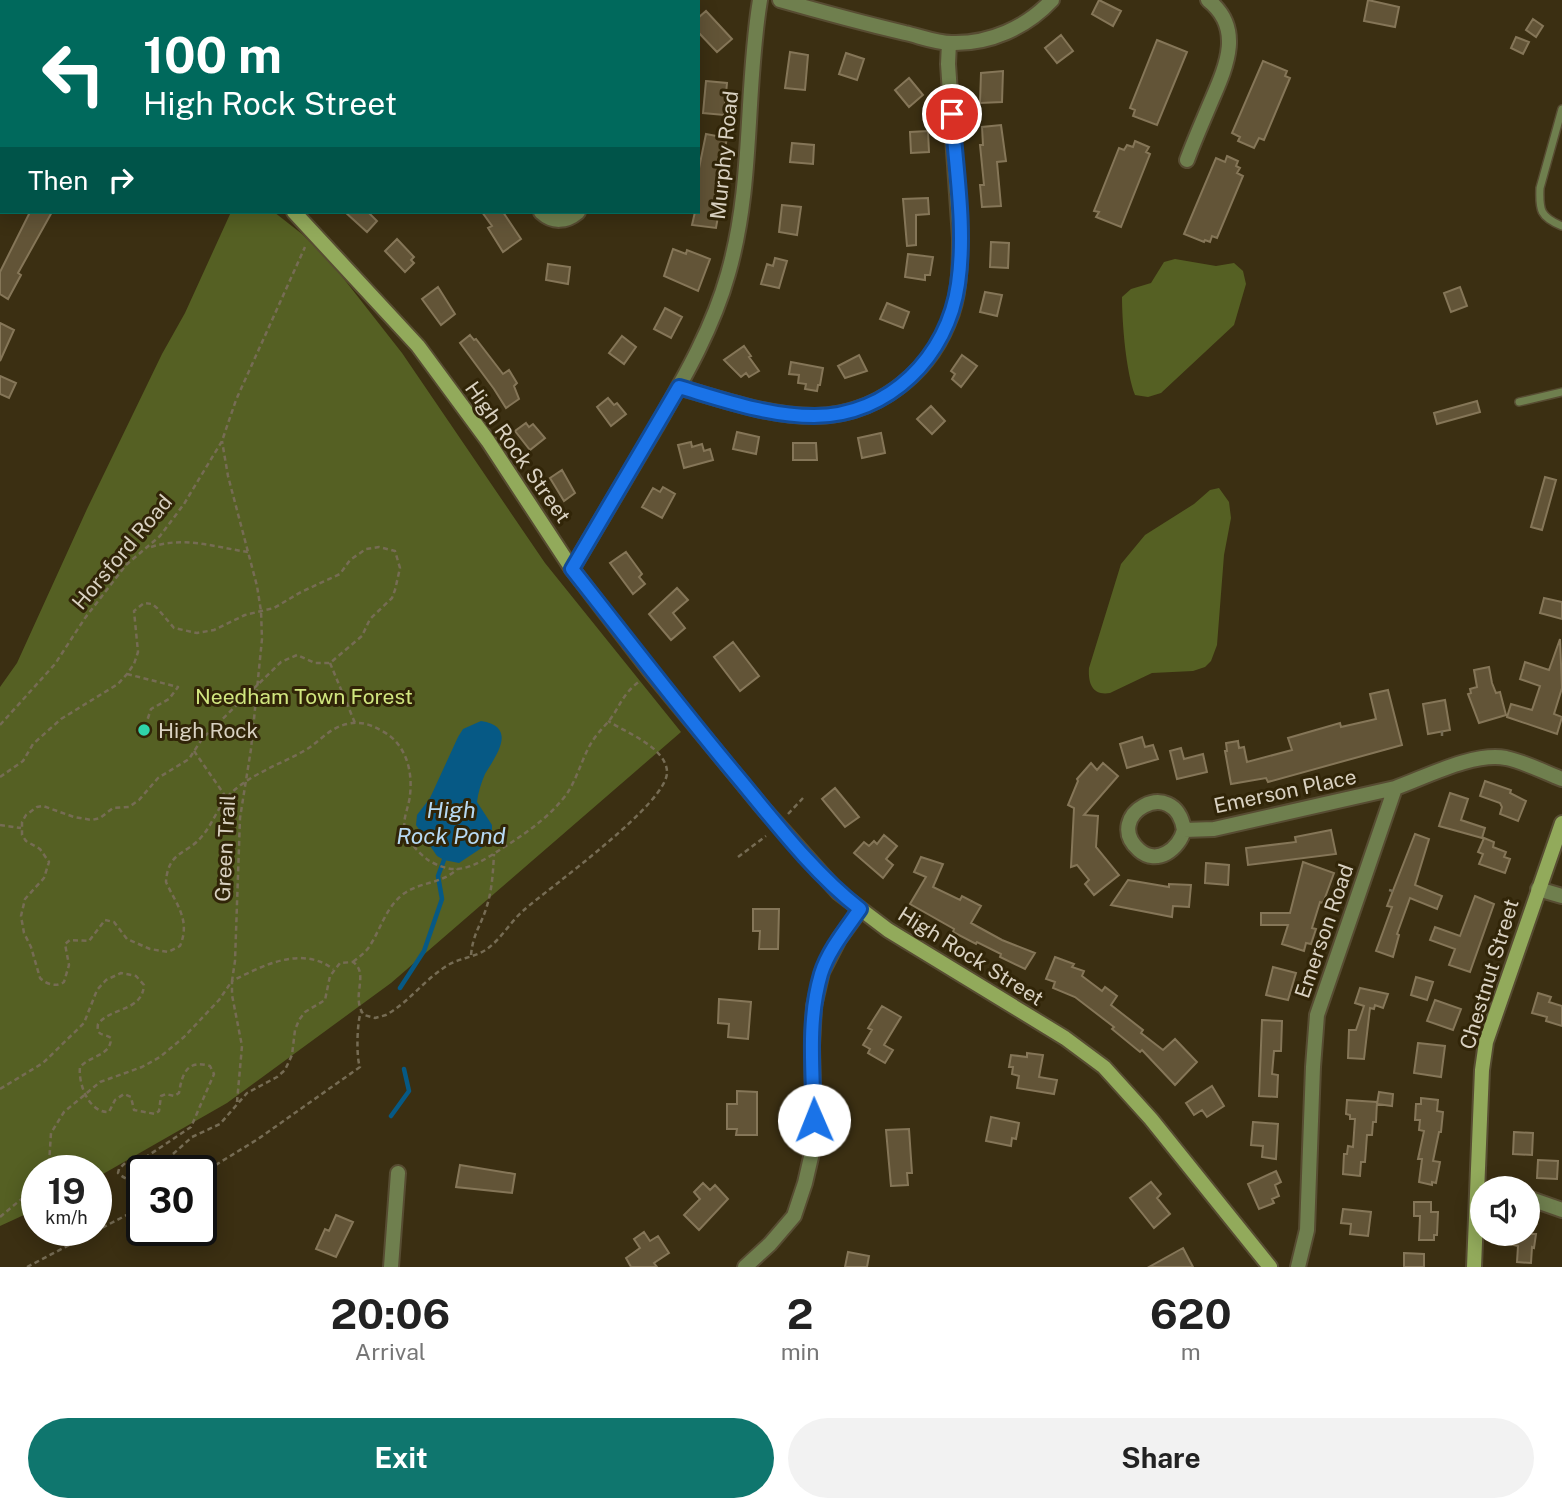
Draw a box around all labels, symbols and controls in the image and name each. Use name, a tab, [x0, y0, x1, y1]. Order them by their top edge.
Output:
text: 100 m	[143, 26, 282, 84]
icon: left	[28, 28, 119, 119]
pin	[922, 84, 982, 144]
text: High Rock Street	[143, 85, 397, 122]
street label: Murphy Road	[705, 89, 743, 221]
icon: arrive	[933, 95, 971, 133]
icon: right	[102, 161, 140, 199]
text: Then	[28, 165, 88, 196]
street label: High Rock Street	[460, 377, 576, 527]
street label: Horsford Road	[67, 490, 177, 614]
park label: Needham Town Forest	[195, 684, 413, 709]
place label: High Rock	[158, 718, 259, 743]
marker: High Rock	[136, 722, 152, 738]
street label: Emerson Place	[1211, 764, 1359, 818]
street label: Green Trail	[210, 794, 240, 902]
water label: High Rock Pond	[396, 796, 506, 849]
street label: Emerson Road	[1289, 861, 1359, 1001]
street label: Chestnut Street	[1454, 896, 1524, 1052]
street label: High Rock Street	[894, 901, 1048, 1011]
position arrow	[777, 1083, 851, 1157]
speed limit sign: 30	[126, 1155, 217, 1246]
text: 19	[47, 1171, 86, 1212]
map controls	[1470, 1176, 1540, 1246]
button: sound	[1470, 1176, 1540, 1246]
text: km/h	[45, 1207, 88, 1228]
text: 20:06	[330, 1289, 450, 1338]
text: 2	[787, 1289, 813, 1338]
text: 620	[1150, 1289, 1232, 1338]
text: Arrival	[355, 1338, 426, 1365]
text: min	[781, 1338, 820, 1365]
text: m	[1181, 1338, 1201, 1365]
button: Exit	[28, 1418, 774, 1498]
button: Share	[788, 1418, 1534, 1498]

